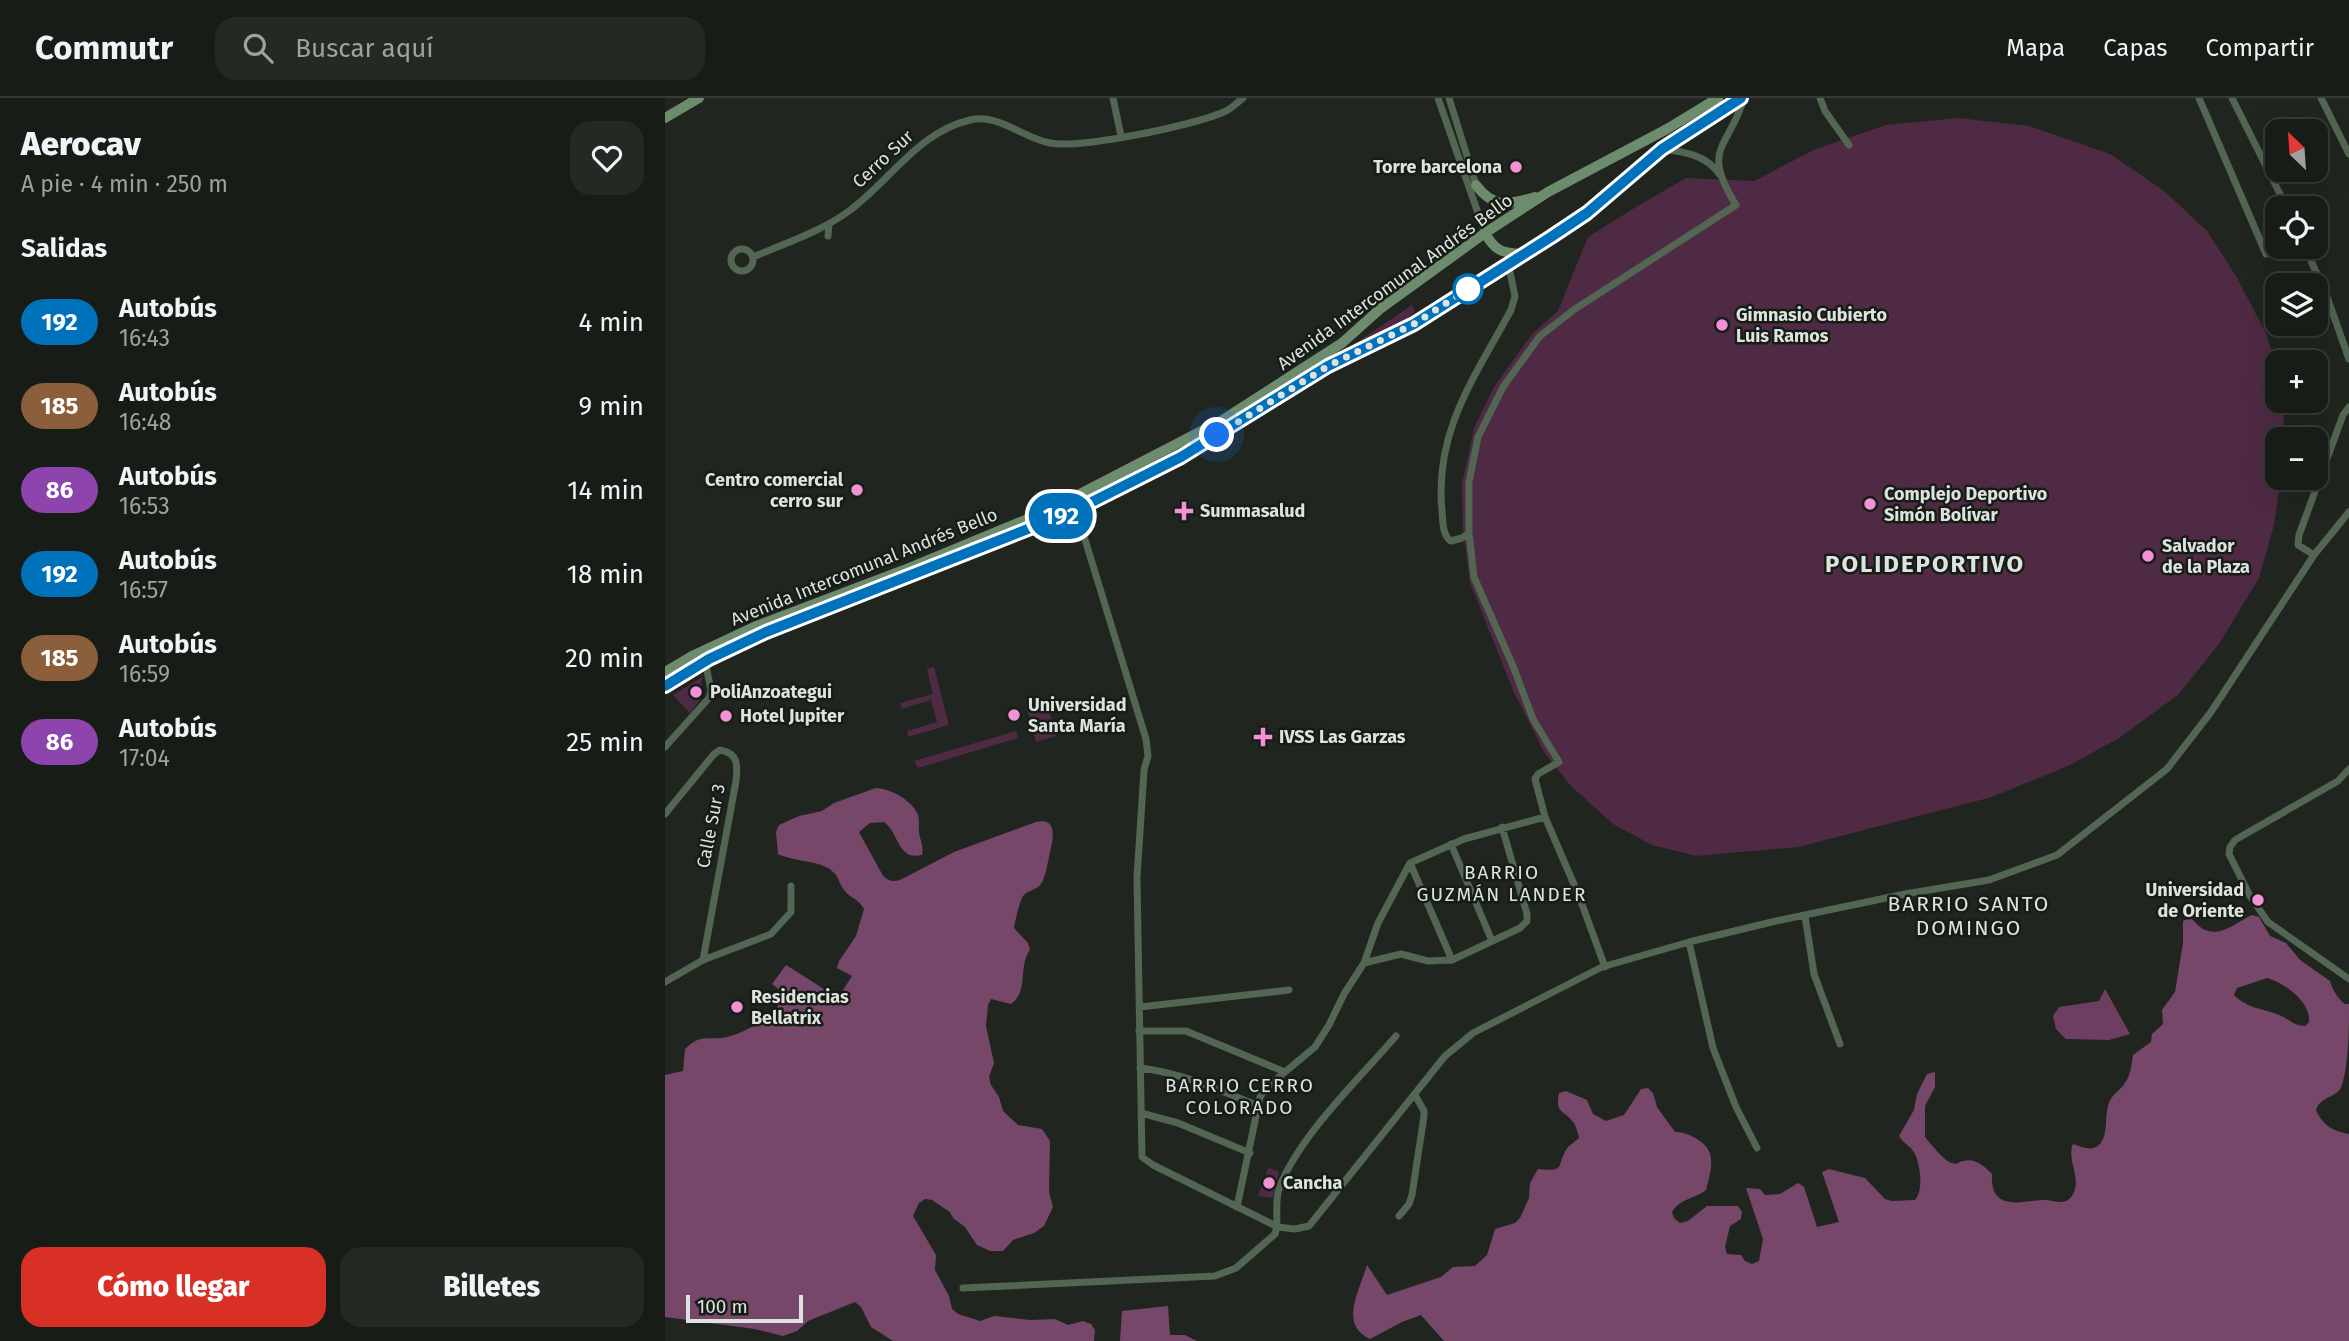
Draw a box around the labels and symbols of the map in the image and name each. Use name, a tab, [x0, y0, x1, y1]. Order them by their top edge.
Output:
north arrow	[2265, 119, 2327, 182]
street label: Cerro Sur	[848, 125, 918, 193]
place label: Torre barcelona	[1373, 156, 1502, 178]
marker: Torre barcelona	[1508, 159, 1524, 175]
street label: Avenida Intercomunal Andrés Bello	[1273, 189, 1517, 375]
unlabelled marker	[1453, 274, 1483, 304]
place label: Gimnasio Cubierto Luis Ramos	[1736, 304, 1887, 347]
marker: Gimnasio Cubierto Luis Ramos	[1714, 317, 1730, 333]
your location	[1199, 417, 1234, 452]
place label: Centro comercial cerro sur	[705, 469, 844, 512]
marker: Centro comercial cerro sur	[849, 482, 865, 498]
place label: Complejo Deportivo Simón Bolívar	[1884, 483, 2047, 526]
line badge: 192	[1021, 493, 1101, 539]
marker: Complejo Deportivo Simón Bolívar	[1862, 496, 1878, 512]
place label: Summasalud	[1200, 500, 1305, 522]
marker: Summasalud	[1174, 501, 1194, 521]
street label: Avenida Intercomunal Andrés Bello	[727, 503, 1001, 631]
place label: Salvador de la Plaza	[2162, 535, 2250, 578]
marker: Salvador de la Plaza	[2140, 548, 2156, 564]
district label: POLIDEPORTIVO	[1825, 550, 2025, 578]
place label: PoliAnzoategui	[710, 681, 832, 703]
marker: PoliAnzoategui	[688, 684, 704, 700]
place label: Universidad Santa María	[1028, 694, 1126, 737]
place label: Hotel Jupiter	[740, 705, 845, 727]
marker: Universidad Santa María	[1006, 707, 1022, 723]
marker: Hotel Jupiter	[718, 708, 734, 724]
place label: IVSS Las Garzas	[1279, 726, 1406, 748]
marker: IVSS Las Garzas	[1253, 727, 1273, 747]
street label: Calle Sur 3	[692, 782, 730, 870]
district label: BARRIO GUZMÁN LANDER	[1416, 861, 1588, 906]
place label: Universidad de Oriente	[2146, 879, 2244, 922]
district label: BARRIO SANTO DOMINGO	[1888, 891, 2050, 941]
marker: Universidad de Oriente	[2250, 892, 2266, 908]
place label: Residencias Bellatrix	[751, 986, 849, 1029]
marker: Residencias Bellatrix	[729, 999, 745, 1015]
district label: BARRIO CERRO COLORADO	[1165, 1074, 1315, 1119]
place label: Cancha	[1283, 1172, 1342, 1194]
marker: Cancha	[1261, 1175, 1277, 1191]
scale bar	[686, 1292, 803, 1324]

